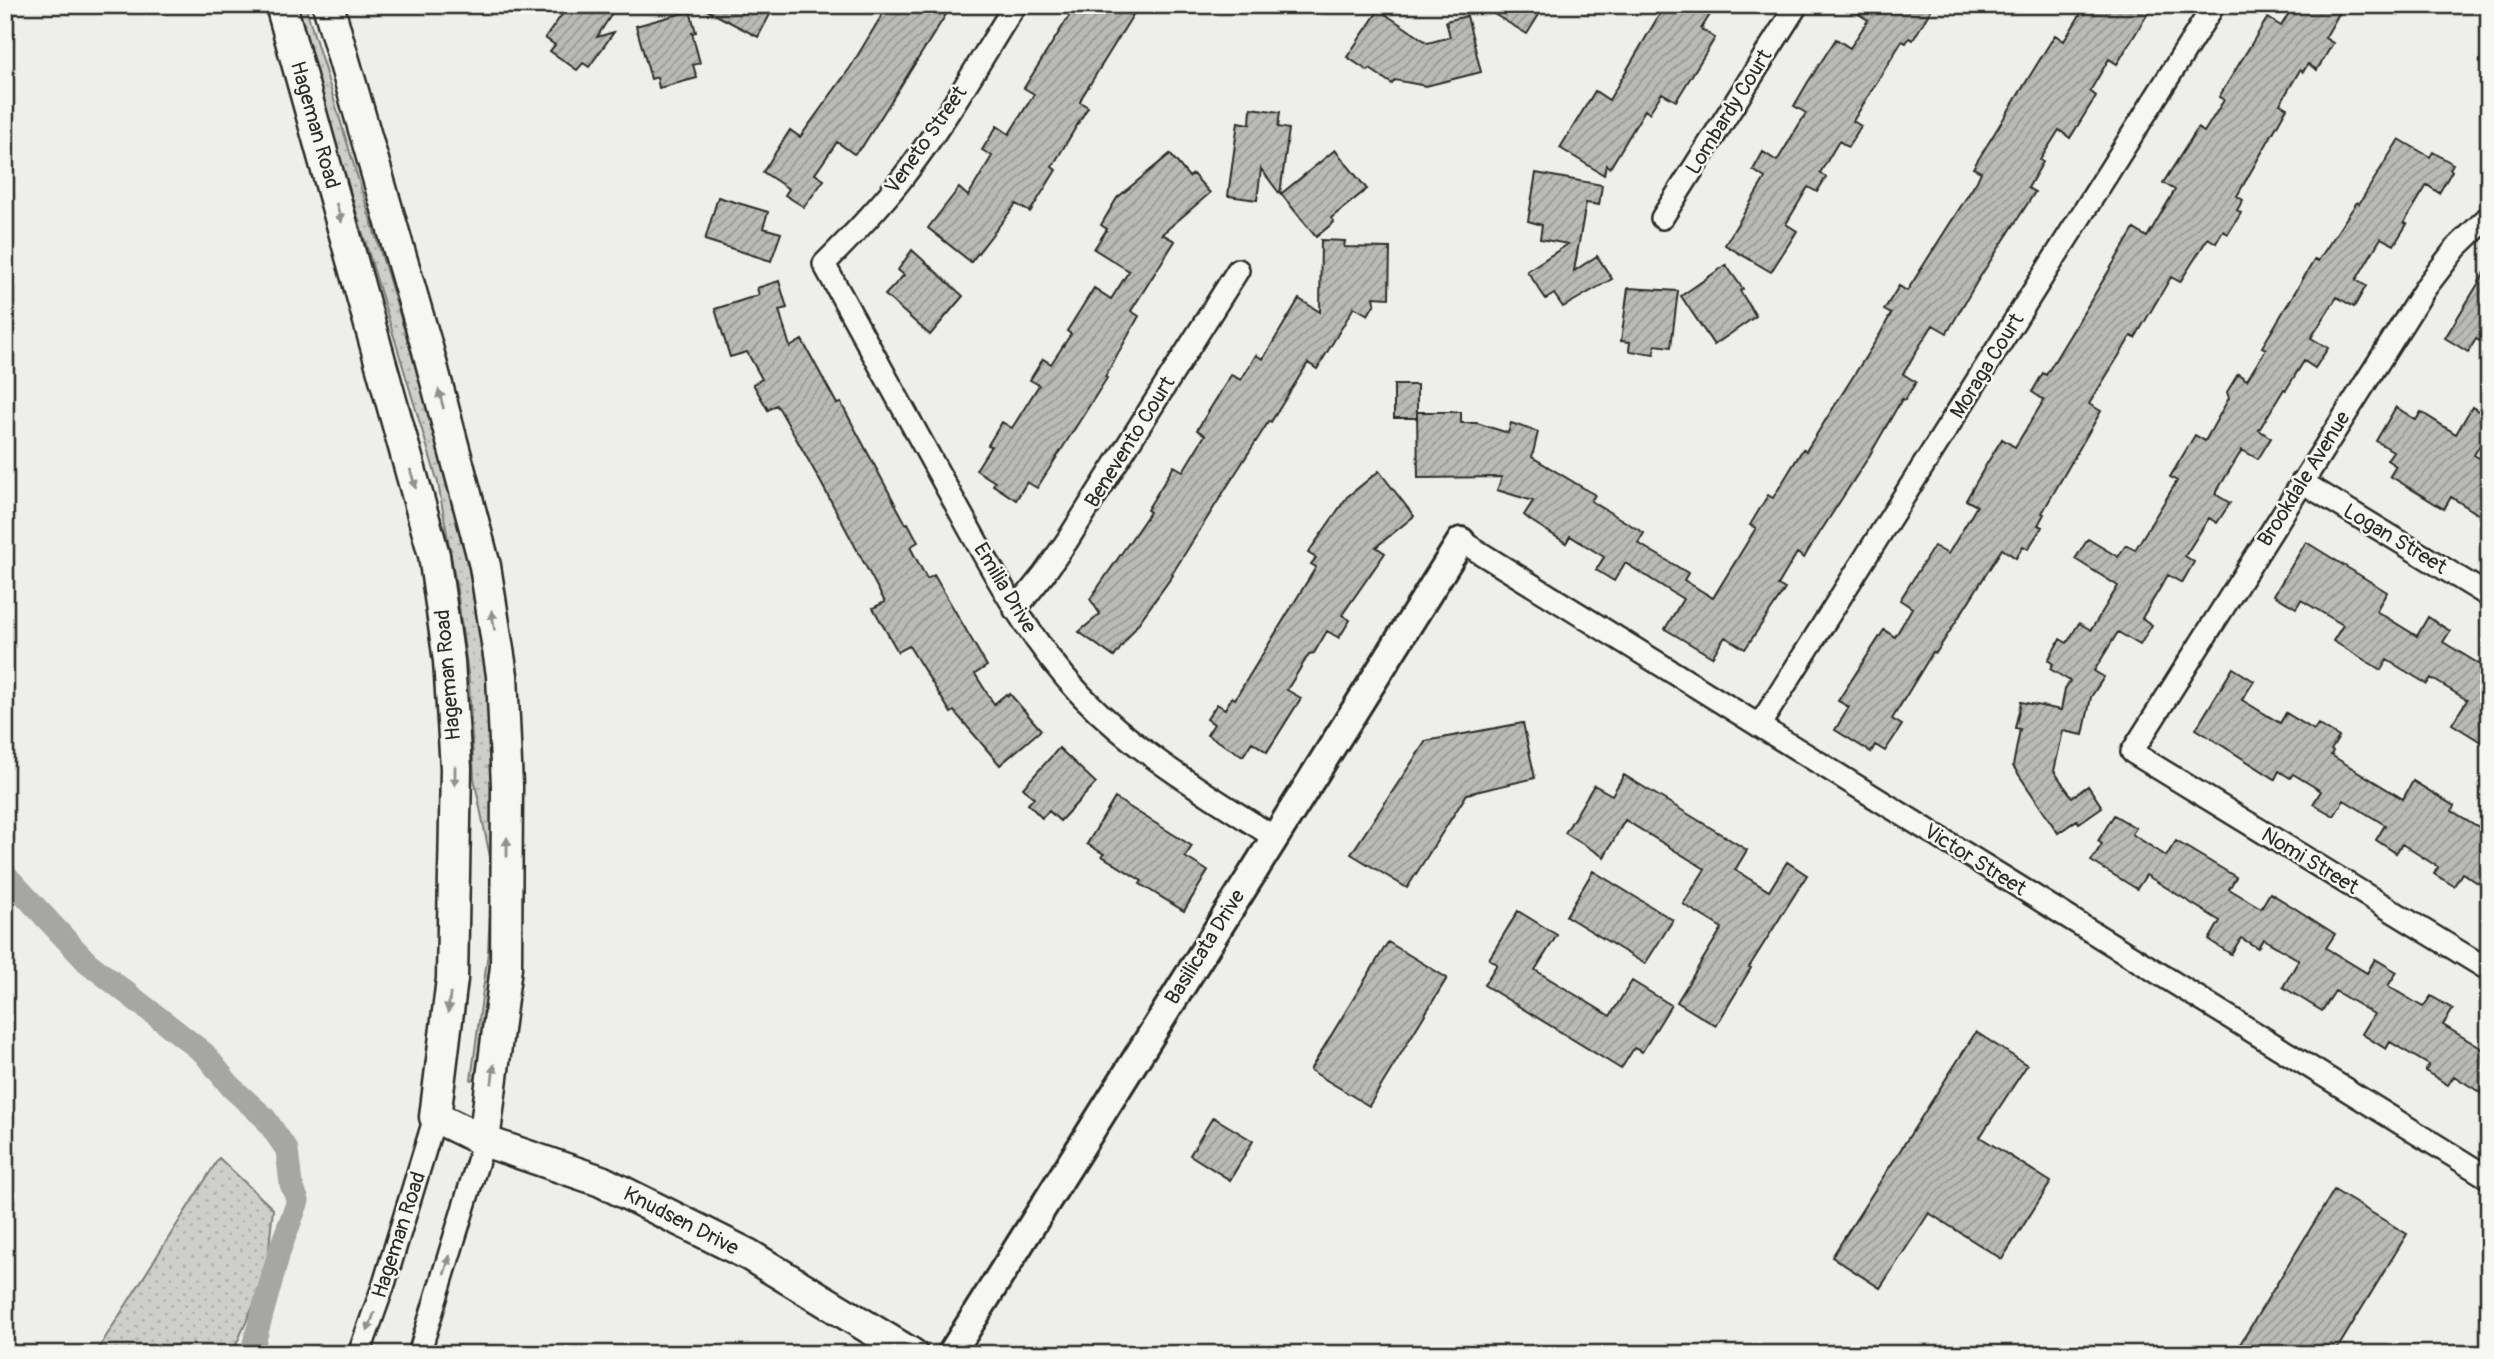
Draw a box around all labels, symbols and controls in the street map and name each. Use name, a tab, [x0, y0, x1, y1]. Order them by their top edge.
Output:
street label: Lombardy Court	[1680, 44, 1779, 180]
street label: Hageman Road	[284, 58, 346, 192]
street label: Veneto Street	[879, 80, 974, 199]
one-way arrow	[334, 202, 345, 224]
street label: Moraga Court	[1944, 308, 2030, 424]
street label: Benevento Court	[1079, 371, 1182, 513]
one-way arrow	[435, 388, 446, 410]
street label: Brookdale Avenue	[2252, 406, 2357, 552]
one-way arrow	[409, 469, 419, 490]
street label: Logan Street	[2338, 497, 2452, 581]
street label: Emilia Drive	[967, 538, 1043, 639]
street label: Hageman Road	[429, 608, 467, 742]
one-way arrow	[487, 609, 498, 631]
one-way arrow	[449, 765, 461, 787]
street label: Victor Street	[1919, 818, 2032, 902]
street label: Nomi Street	[2256, 821, 2364, 901]
one-way arrow	[501, 836, 513, 858]
street label: Basilicata Drive	[1159, 884, 1251, 1010]
one-way arrow	[443, 992, 454, 1014]
one-way arrow	[487, 1062, 498, 1084]
street label: Hageman Road	[366, 1168, 432, 1302]
street label: Knudsen Drive	[619, 1180, 744, 1262]
one-way arrow	[442, 1255, 453, 1276]
one-way arrow	[365, 1312, 376, 1333]

